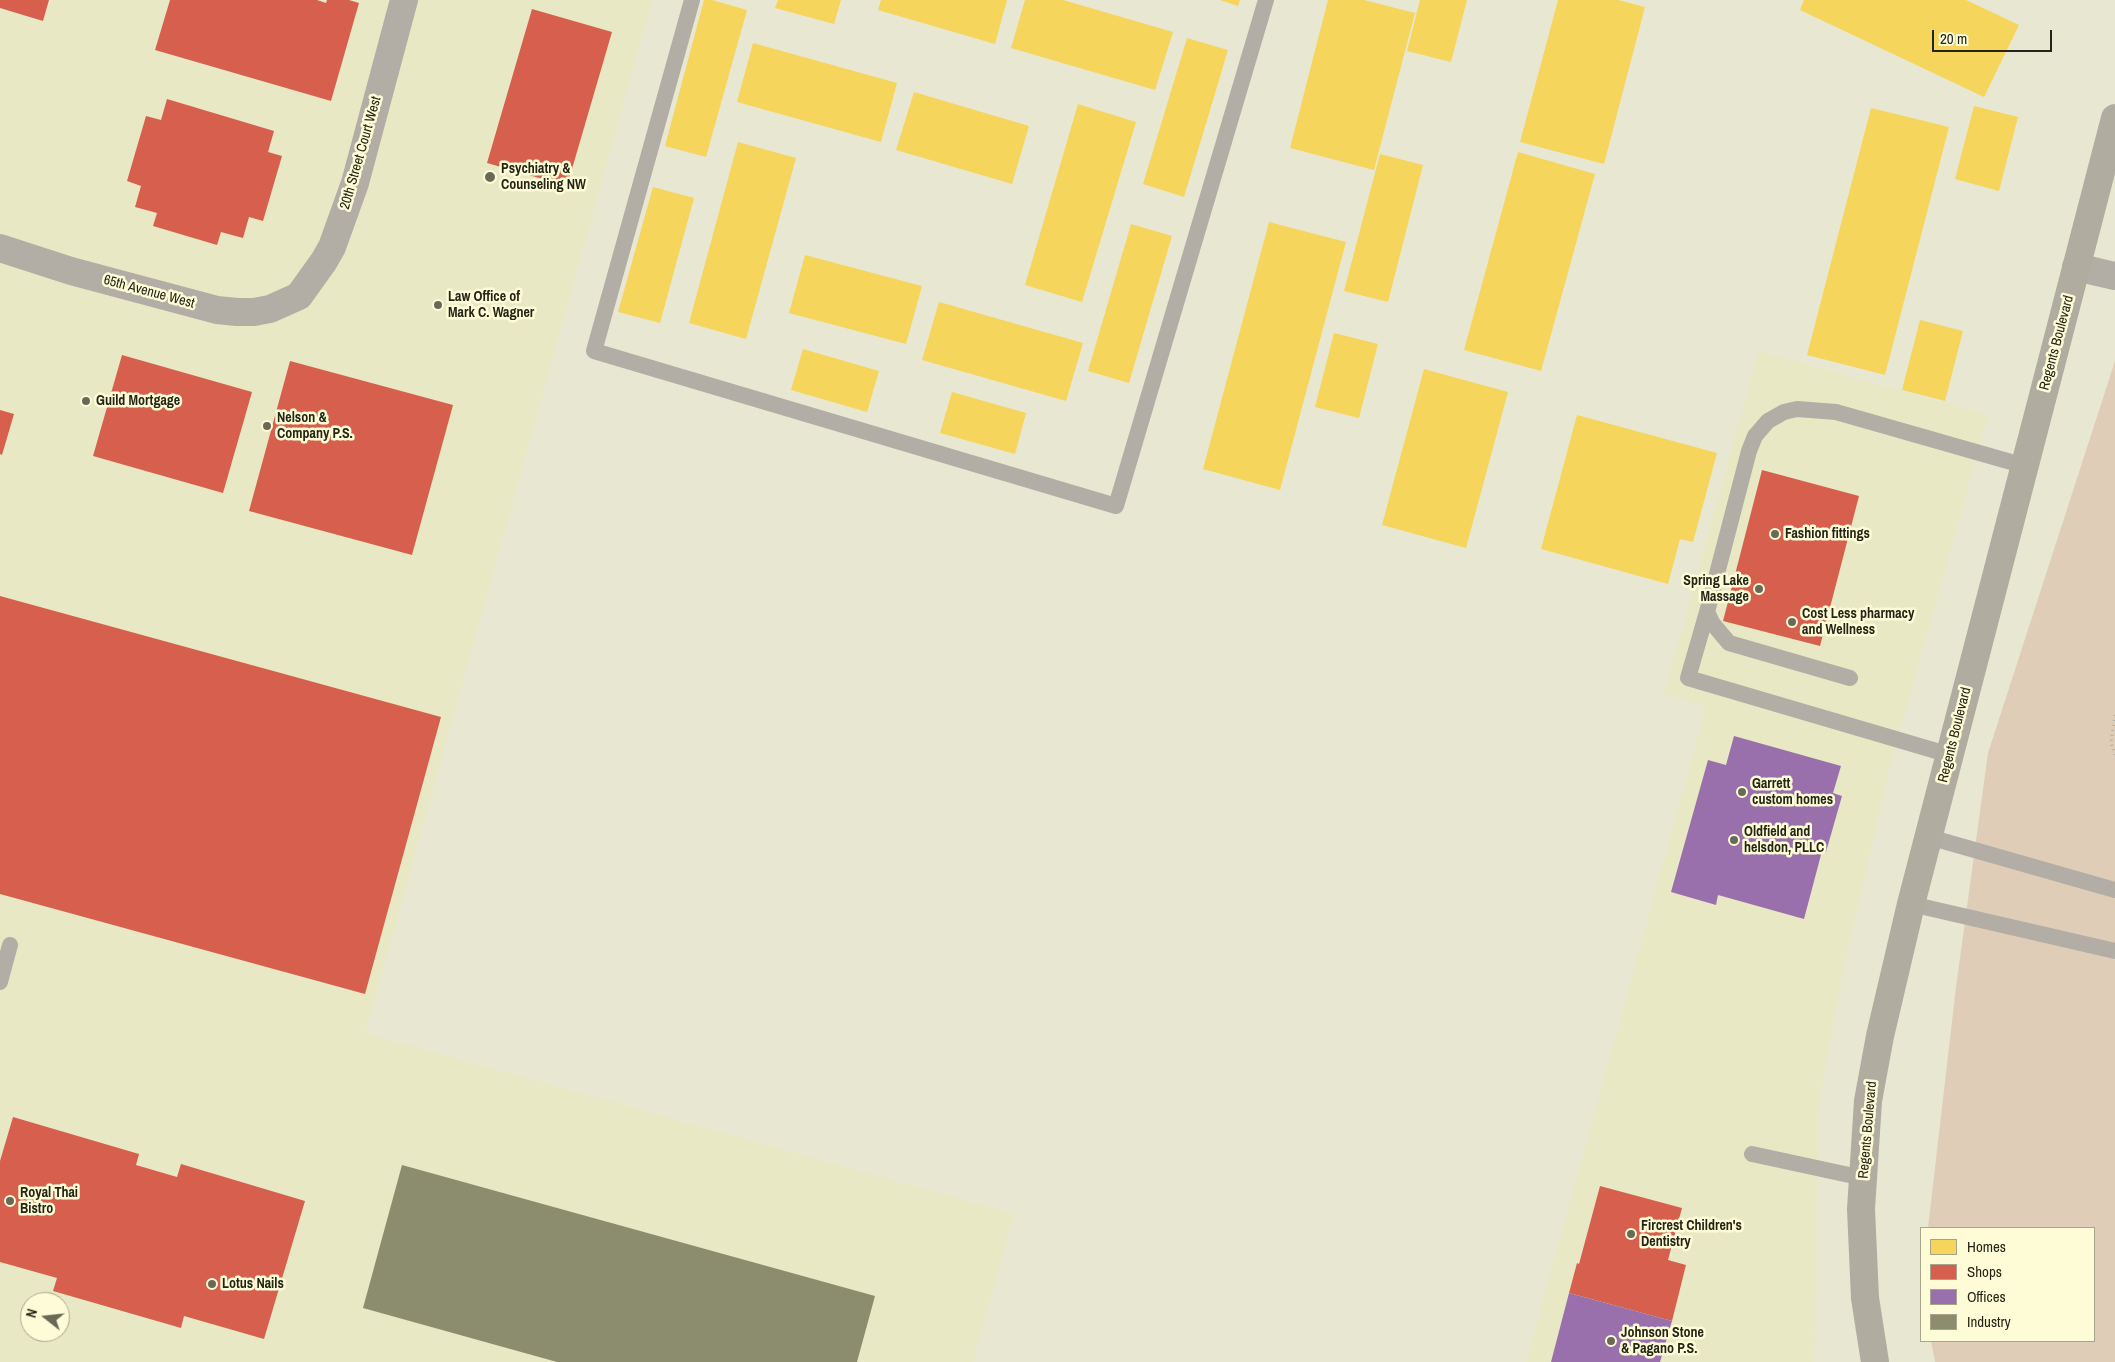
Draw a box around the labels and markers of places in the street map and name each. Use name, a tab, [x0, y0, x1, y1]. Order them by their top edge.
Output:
place label: Psychiatry & Counseling NW	[501, 161, 586, 193]
marker: Psychiatry & Counseling NW	[483, 170, 497, 184]
place label: Law Office of Mark C. Wagner	[448, 289, 534, 322]
marker: Law Office of Mark C. Wagner	[432, 299, 444, 311]
place label: Guild Mortgage	[96, 393, 180, 409]
marker: Guild Mortgage	[80, 395, 92, 407]
place label: Nelson & Company P.S.	[277, 410, 353, 442]
marker: Nelson & Company P.S.	[261, 420, 273, 432]
place label: Fashion fittings	[1785, 526, 1870, 542]
marker: Fashion fittings	[1769, 528, 1781, 540]
place label: Spring Lake Massage	[1683, 573, 1749, 606]
marker: Spring Lake Massage	[1753, 583, 1765, 595]
place label: Cost Less pharmacy and Wellness	[1802, 606, 1914, 638]
marker: Cost Less pharmacy and Wellness	[1786, 616, 1798, 628]
place label: Garrett custom homes	[1752, 776, 1833, 809]
marker: Garrett custom homes	[1736, 786, 1748, 798]
place label: Oldfield and helsdon, PLLC	[1744, 824, 1824, 856]
marker: Oldfield and helsdon, PLLC	[1728, 834, 1740, 846]
place label: Royal Thai Bistro	[20, 1185, 78, 1218]
marker: Royal Thai Bistro	[4, 1195, 16, 1207]
place label: Fircrest Children's Dentistry	[1641, 1218, 1742, 1250]
marker: Fircrest Children's Dentistry	[1625, 1228, 1637, 1240]
place label: Lotus Nails	[222, 1276, 284, 1292]
marker: Lotus Nails	[206, 1278, 218, 1290]
place label: Johnson Stone & Pagano P.S.	[1621, 1325, 1704, 1358]
marker: Johnson Stone & Pagano P.S.	[1605, 1335, 1617, 1347]

